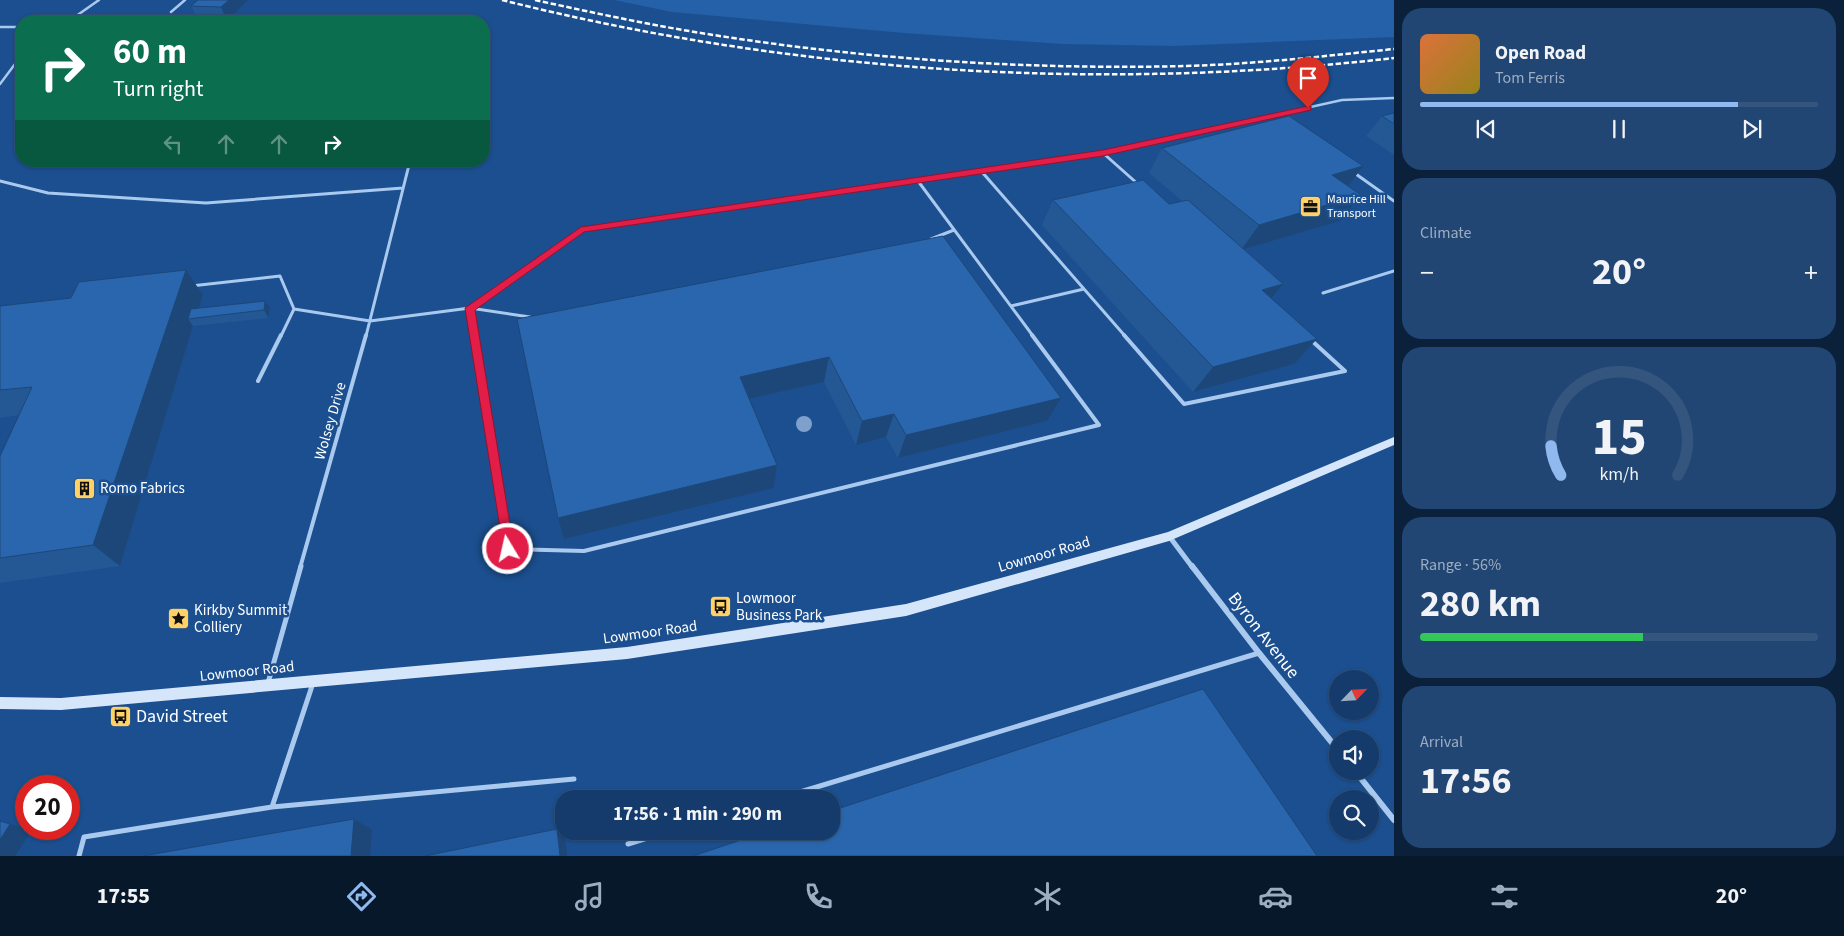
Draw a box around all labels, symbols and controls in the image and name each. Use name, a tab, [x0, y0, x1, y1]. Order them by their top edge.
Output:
text: 60 m	[113, 27, 187, 77]
icon: right	[30, 35, 95, 100]
text: Open Road	[1495, 40, 1586, 67]
pin	[1287, 57, 1329, 108]
icon: arrive	[1294, 64, 1322, 92]
text: Tom Ferris	[1495, 67, 1565, 89]
text: Turn right	[113, 73, 203, 105]
icon: previous	[1472, 115, 1500, 143]
icon: pause	[1605, 115, 1633, 143]
icon: next	[1738, 115, 1766, 143]
icon: left	[159, 130, 187, 158]
icon: ahead	[212, 130, 240, 158]
icon: ahead	[265, 130, 293, 158]
icon: right	[318, 130, 346, 158]
place label: Maurice Hill Transport	[1327, 191, 1386, 222]
office icon: Maurice Hill Transport	[1299, 194, 1323, 218]
text: Climate	[1420, 222, 1471, 244]
text: 20°	[1592, 245, 1646, 299]
text: −	[1420, 253, 1434, 293]
text: +	[1804, 253, 1818, 293]
street label: Wolsey Drive	[309, 380, 352, 463]
text: 15	[1592, 401, 1646, 475]
text: km/h	[1599, 462, 1639, 487]
building icon: Romo Fabrics	[72, 476, 96, 500]
place label: Romo Fabrics	[100, 478, 185, 499]
position arrow	[481, 522, 533, 574]
street label: Lowmoor Road	[996, 531, 1093, 578]
text: Range · 56%	[1420, 554, 1501, 576]
text: 280 km	[1420, 577, 1541, 631]
street label: Byron Avenue	[1222, 587, 1305, 684]
place label: Lowmoor Business Park	[736, 588, 823, 626]
bus stop icon: Lowmoor Business Park	[708, 595, 732, 619]
place label: Kirkby Summit Colliery	[194, 600, 287, 638]
place icon: Kirkby Summit Colliery	[166, 607, 190, 631]
street label: Lowmoor Road	[602, 615, 699, 650]
street label: Lowmoor Road	[199, 656, 295, 687]
north arrow	[1329, 670, 1379, 720]
map controls	[1329, 670, 1379, 840]
bus stop icon: David Street	[108, 704, 132, 728]
place label: David Street	[136, 704, 228, 729]
button: sound	[1329, 730, 1379, 780]
text: Arrival	[1420, 731, 1463, 753]
text: 17:56	[1420, 754, 1512, 808]
speed limit sign: 20	[15, 775, 80, 840]
button: search	[1329, 790, 1379, 840]
text: 17:56 · 1 min · 290 m	[613, 801, 782, 828]
icon: directions	[344, 879, 379, 914]
icon: music	[572, 879, 607, 914]
icon: phone	[801, 879, 836, 914]
icon: climate	[1030, 879, 1065, 914]
icon: car	[1258, 879, 1293, 914]
icon: filters	[1487, 879, 1522, 914]
text: 17:55	[97, 880, 150, 912]
text: 20°	[1716, 880, 1747, 912]

